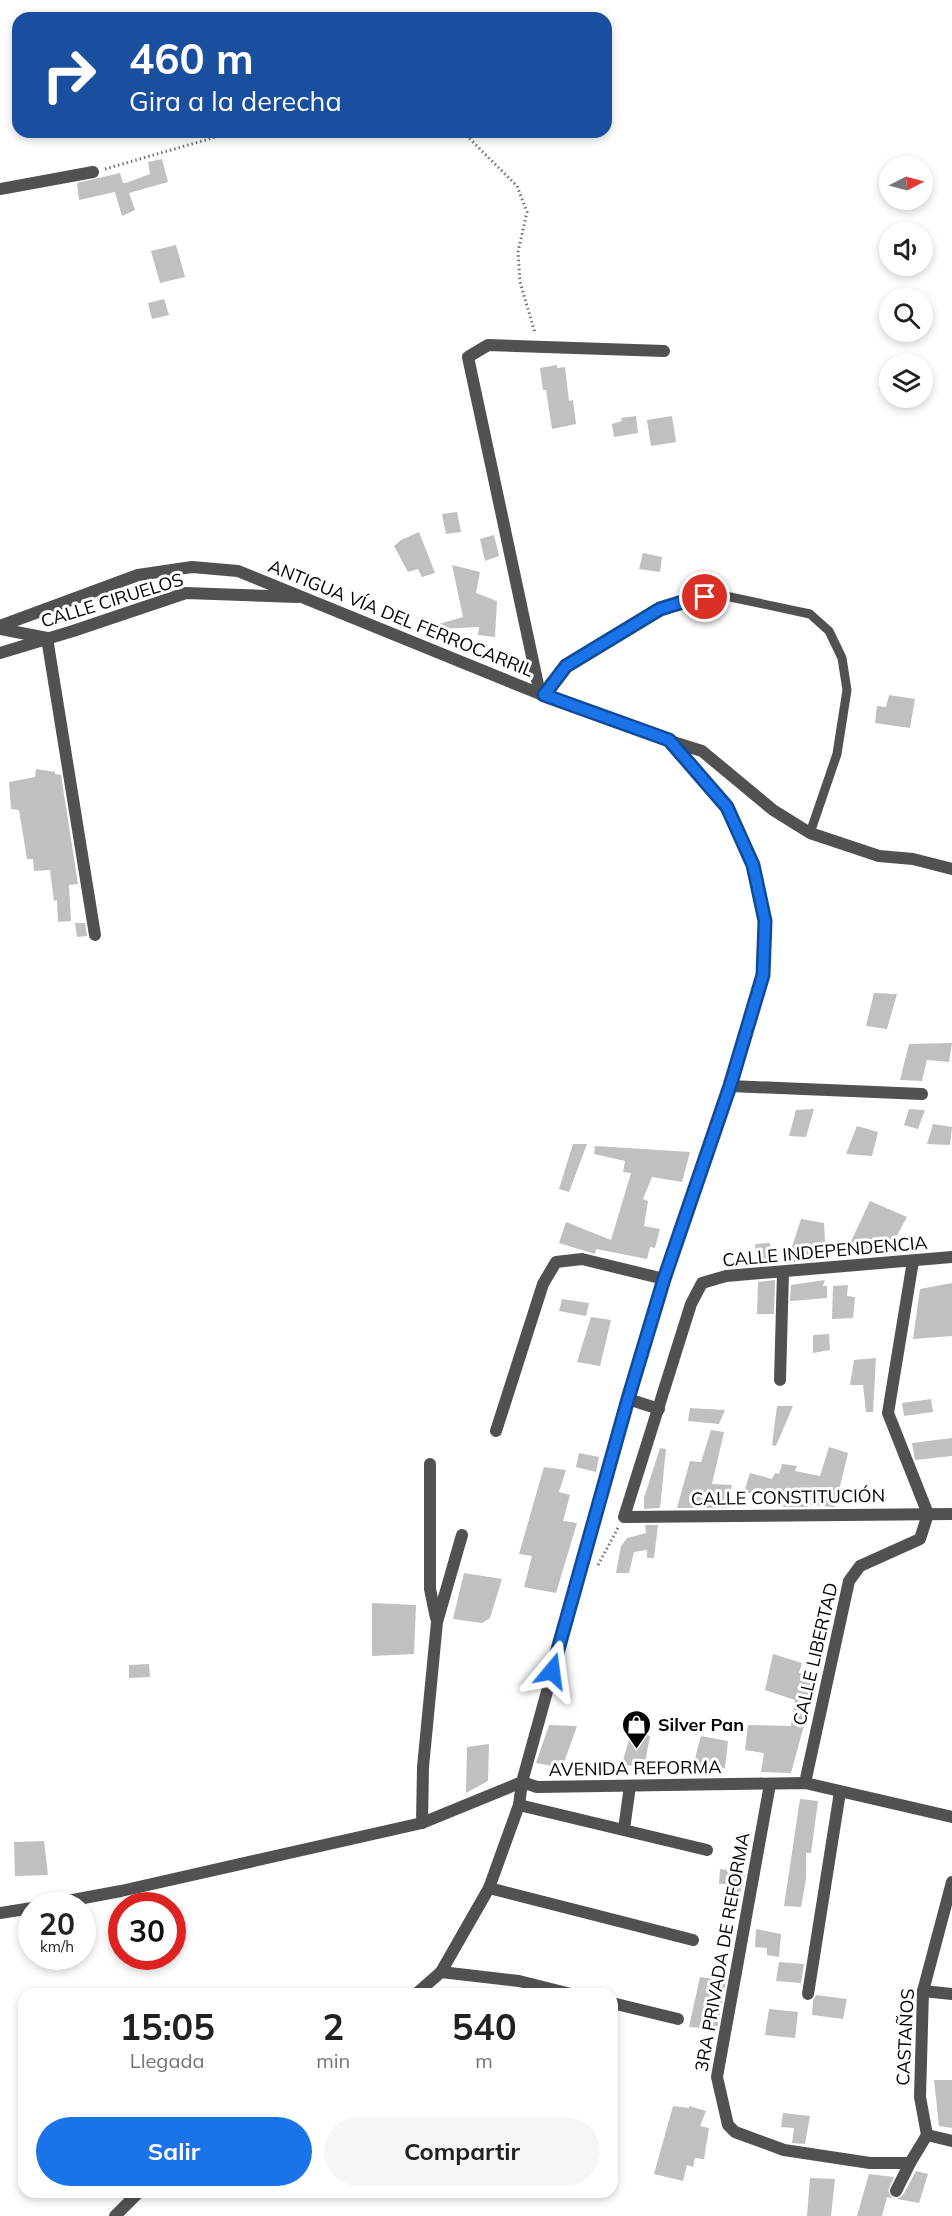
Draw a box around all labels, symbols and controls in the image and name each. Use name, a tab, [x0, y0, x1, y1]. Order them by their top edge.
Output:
text: 460 m	[129, 32, 254, 85]
icon: right	[30, 36, 108, 114]
text: Gira a la derecha	[129, 84, 342, 118]
north arrow	[879, 156, 933, 210]
map controls	[879, 156, 933, 408]
button: sound	[879, 222, 933, 276]
button: search	[879, 288, 933, 342]
button: layers	[879, 354, 933, 408]
street label: ANTIGUA VÍA DEL FERROCARRIL	[265, 554, 537, 682]
street label: CALLE CIRUELOS	[38, 567, 186, 633]
pin	[679, 571, 730, 622]
icon: arrive	[688, 580, 721, 613]
street label: CALLE INDEPENDENCIA	[722, 1231, 928, 1271]
street label: CALLE CONSTITUCIÓN	[691, 1484, 885, 1510]
street label: CALLE LIBERTAD	[787, 1580, 843, 1728]
position arrow	[520, 1639, 584, 1703]
shop icon: Silver Pan	[621, 1708, 653, 1750]
place label: Silver Pan	[658, 1713, 744, 1736]
street label: AVENIDA REFORMA	[549, 1755, 721, 1781]
street label: 3RA PRIVADA DE REFORMA	[690, 1831, 754, 2073]
speed limit sign: 30	[108, 1892, 186, 1970]
text: 20	[39, 1905, 75, 1943]
text: km/h	[40, 1937, 74, 1956]
street label: CASTAÑOS	[891, 1988, 919, 2086]
text: 15:05	[119, 2004, 215, 2049]
text: 2	[322, 2004, 344, 2049]
text: 540	[452, 2004, 517, 2049]
text: Llegada	[130, 2048, 204, 2073]
text: min	[316, 2048, 350, 2073]
text: m	[475, 2048, 493, 2073]
button: Salir	[36, 2117, 312, 2186]
button: Compartir	[324, 2117, 600, 2186]

